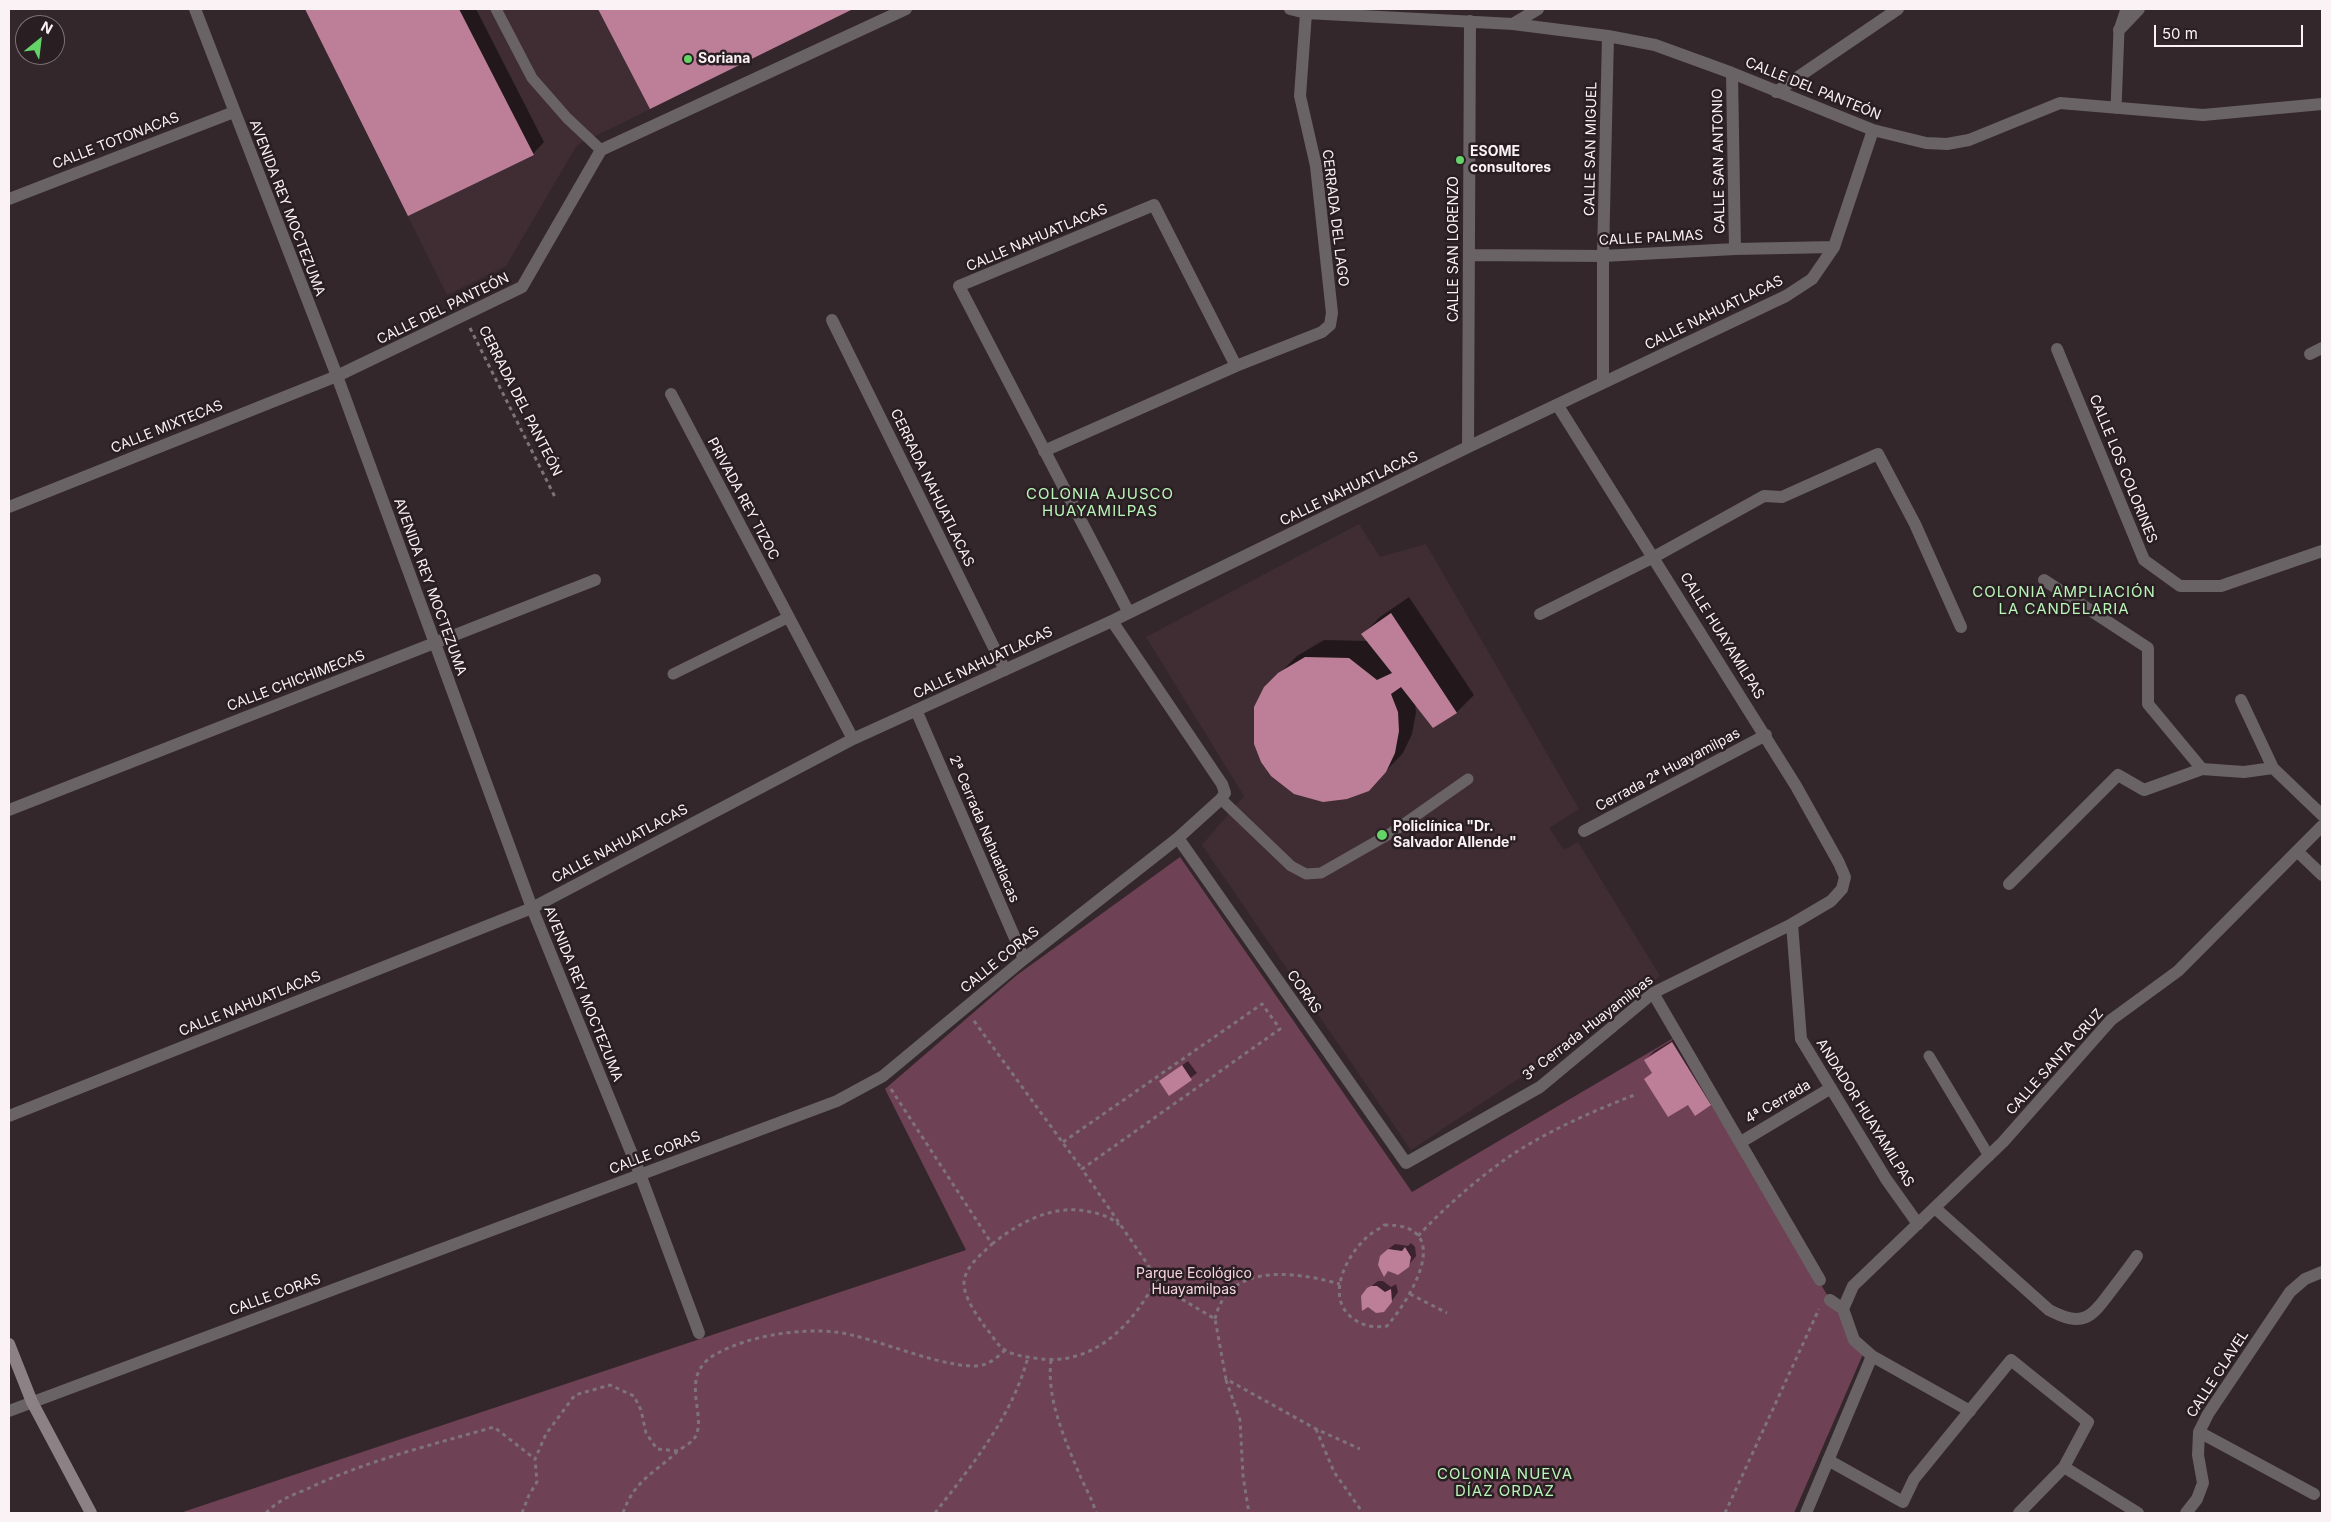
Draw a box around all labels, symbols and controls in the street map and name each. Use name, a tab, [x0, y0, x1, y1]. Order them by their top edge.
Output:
north arrow	[15, 15, 65, 65]
scale bar	[2156, 15, 2305, 47]
text: N	[38, 17, 56, 37]
text: 50 m	[2162, 24, 2198, 43]
place label: Soriana	[698, 51, 750, 67]
marker: Soriana	[682, 53, 694, 65]
street label: CALLE DEL PANTEÓN	[1743, 54, 1883, 124]
street label: CALLE SAN MIGUEL	[1581, 82, 1601, 216]
street label: CALLE SAN ANTONIO	[1709, 88, 1729, 234]
street label: CALLE TOTONACAS	[50, 109, 182, 173]
street label: AVENIDA REY MOCTEZUMA	[246, 117, 328, 299]
place label: ESOME consultores	[1470, 144, 1551, 176]
street label: CERRADA DEL LAGO	[1318, 148, 1352, 288]
marker: ESOME consultores	[1454, 154, 1466, 166]
street label: CALLE SAN LORENZO	[1446, 176, 1462, 322]
street label: CALLE NAHUATLACAS	[964, 201, 1110, 275]
street label: CALLE PALMAS	[1598, 227, 1704, 249]
street label: CALLE DEL PANTEÓN	[374, 270, 512, 348]
street label: CALLE NAHUATLACAS	[1642, 272, 1786, 354]
street label: CERRADA DEL PANTEÓN	[475, 323, 565, 479]
street label: CALLE LOS COLORINES	[2085, 392, 2161, 546]
street label: CALLE MIXTECAS	[109, 397, 225, 457]
street label: CERRADA NAHUATLACAS	[886, 406, 978, 570]
street label: PRIVADA REY TIZOC	[704, 435, 782, 563]
street label: CALLE NAHUATLACAS	[1277, 448, 1421, 530]
district label: COLONIA AJUSCO HUAYAMILPAS	[1024, 485, 1176, 520]
street label: AVENIDA REY MOCTEZUMA	[390, 496, 470, 678]
street label: CALLE HUAYAMILPAS	[1676, 570, 1768, 702]
district label: COLONIA AMPLIACIÓN LA CANDELARIA	[1970, 583, 2158, 618]
street label: CALLE NAHUATLACAS	[911, 623, 1055, 703]
street label: CALLE CHICHIMECAS	[225, 647, 367, 715]
street label: Cerrada 2ª Huayamilpas	[1593, 725, 1743, 815]
street label: 2ª Cerrada Nahuatlacas	[945, 753, 1023, 905]
street label: CALLE NAHUATLACAS	[549, 801, 691, 887]
place label: Policlínica "Dr. Salvador Allende"	[1393, 819, 1517, 852]
marker: Policlínica "Dr. Salvador Allende"	[1375, 828, 1389, 842]
street label: AVENIDA REY MOCTEZUMA	[540, 904, 626, 1084]
street label: CALLE CORAS	[957, 923, 1043, 997]
street label: CORAS	[1283, 967, 1325, 1017]
street label: CALLE NAHUATLACAS	[177, 968, 323, 1040]
street label: 3ª Cerrada Huayamilpas	[1519, 972, 1657, 1084]
street label: CALLE SANTA CRUZ	[2003, 1006, 2107, 1118]
street label: ANDADOR HUAYAMILPAS	[1812, 1036, 1918, 1190]
street label: 4ª Cerrada	[1742, 1077, 1814, 1127]
street label: CALLE CORAS	[607, 1128, 703, 1178]
park label: Parque Ecológico Huayamilpas	[1136, 1266, 1252, 1298]
street label: CALLE CORAS	[227, 1271, 323, 1319]
street label: CALLE CLAVEL	[2184, 1327, 2252, 1421]
district label: COLONIA NUEVA DÍAZ ORDAZ	[1435, 1465, 1575, 1500]

